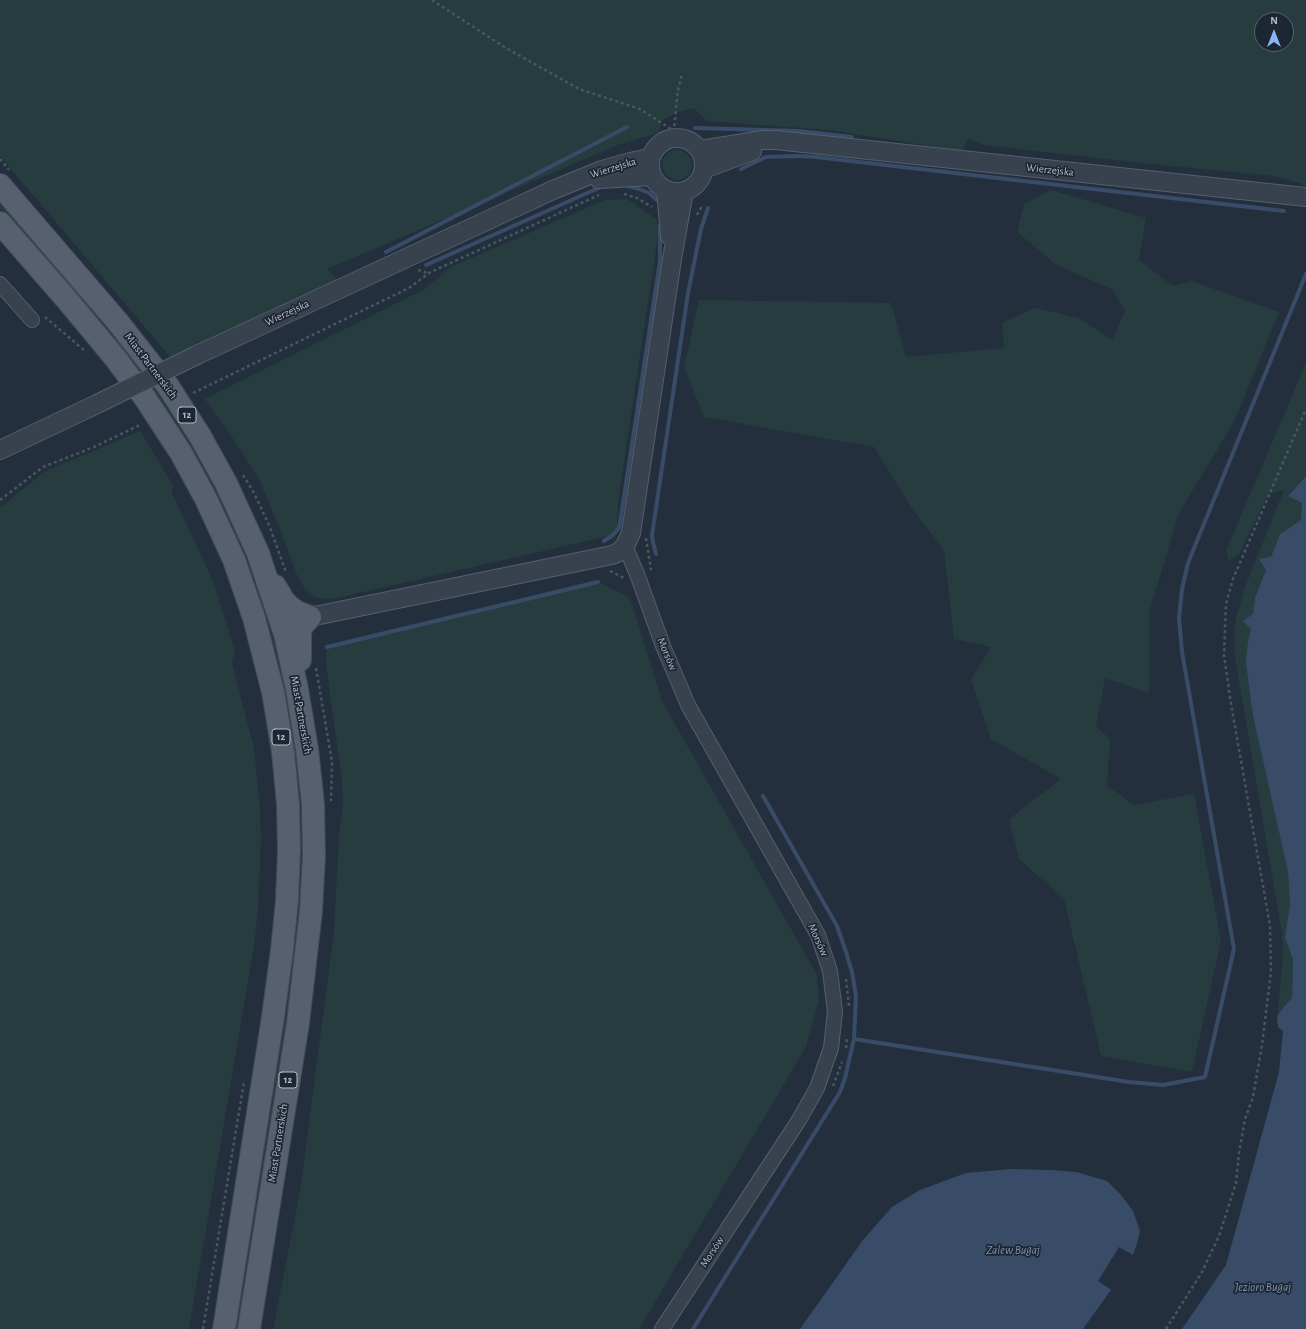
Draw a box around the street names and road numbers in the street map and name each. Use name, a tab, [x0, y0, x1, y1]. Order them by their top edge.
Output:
street label: Wierzejska	[588, 155, 638, 181]
street label: Wierzejska	[1026, 161, 1074, 179]
street label: Wierzejska	[263, 297, 311, 329]
street label: Miast Partnerskich	[122, 330, 180, 402]
road number: 12	[178, 407, 196, 423]
street label: Morsów	[654, 636, 680, 672]
street label: Miast Partnerskich	[288, 675, 314, 755]
road number: 12	[272, 729, 290, 745]
street label: Morsów	[805, 922, 831, 958]
road number: 12	[279, 1072, 297, 1088]
street label: Miast Partnerskich	[265, 1103, 291, 1183]
street label: Morsów	[697, 1234, 727, 1270]

